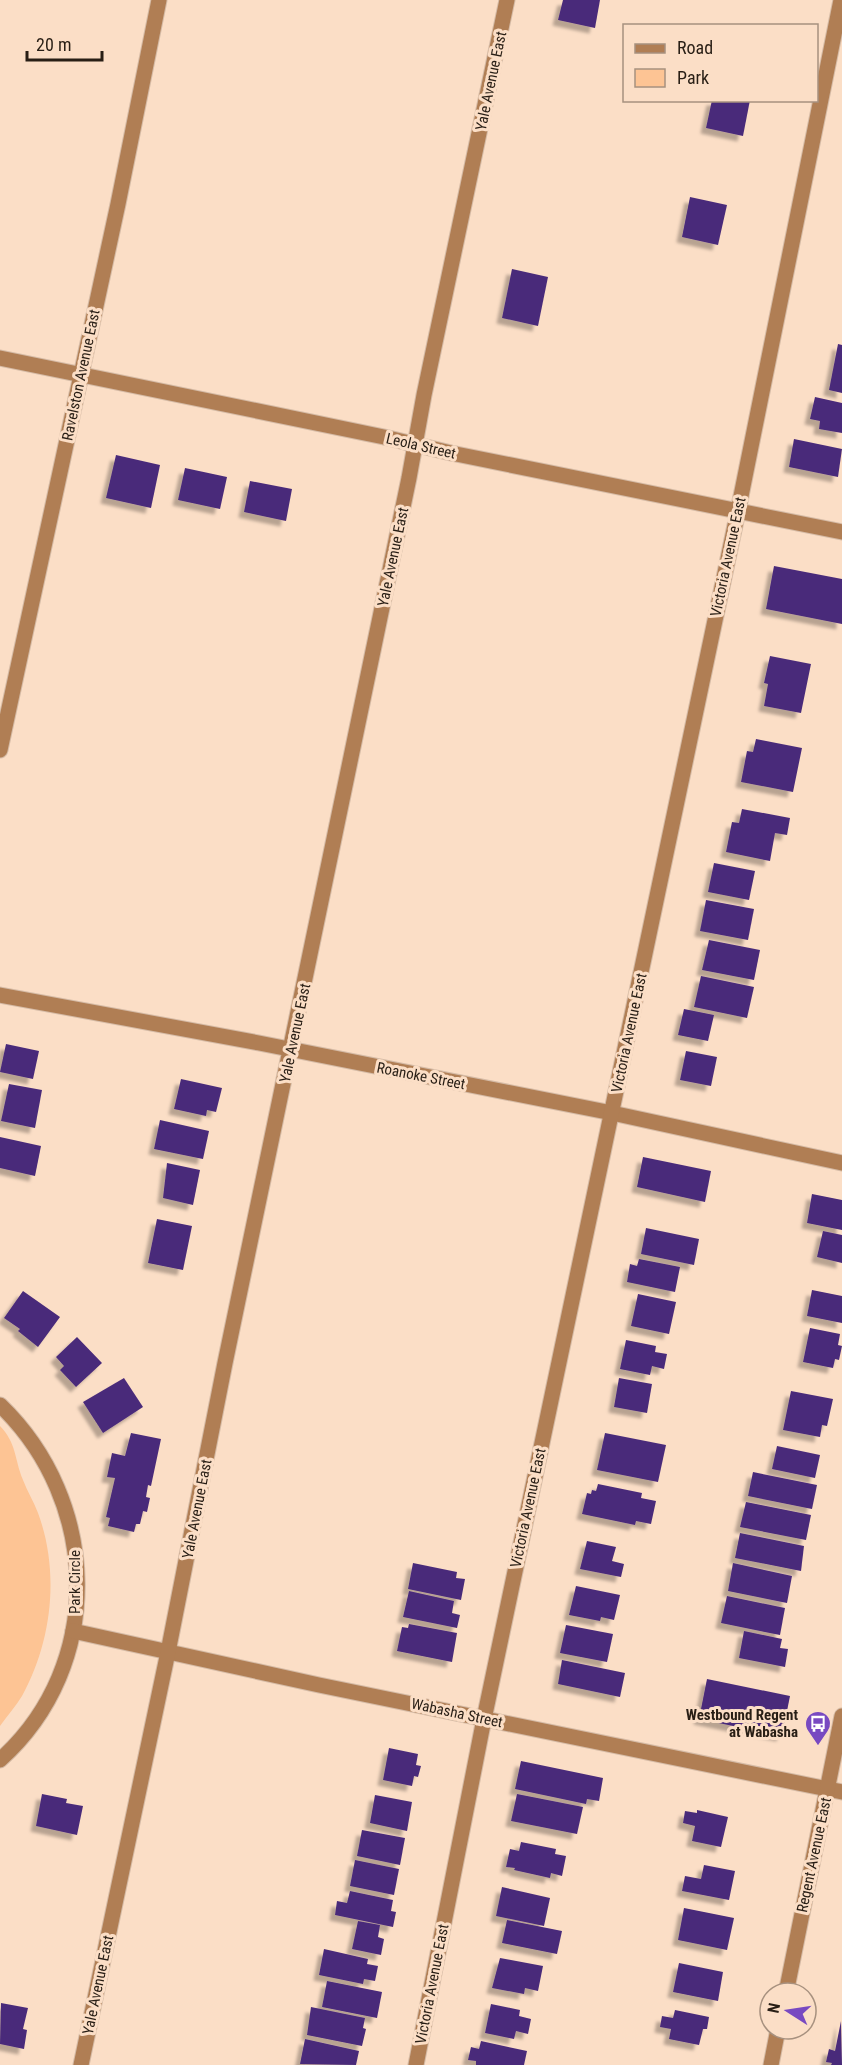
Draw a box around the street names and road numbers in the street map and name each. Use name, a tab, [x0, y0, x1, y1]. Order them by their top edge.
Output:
street label: Yale Avenue East	[472, 30, 510, 132]
street label: Ravelston Avenue East	[58, 308, 104, 442]
street label: Leola Street	[384, 429, 458, 463]
street label: Victoria Avenue East	[707, 496, 749, 618]
street label: Yale Avenue East	[374, 506, 412, 608]
street label: Victoria Avenue East	[608, 972, 650, 1094]
street label: Yale Avenue East	[276, 982, 314, 1084]
street label: Roanoke Street	[375, 1059, 467, 1093]
street label: Victoria Avenue East	[507, 1447, 549, 1569]
street label: Yale Avenue East	[179, 1458, 215, 1560]
street label: Park Circle	[66, 1550, 84, 1614]
street label: Wabasha Street	[410, 1695, 504, 1731]
street label: Regent Avenue East	[793, 1796, 835, 1914]
street label: Victoria Avenue East	[412, 1923, 452, 2045]
street label: Yale Avenue East	[79, 1934, 117, 2036]

